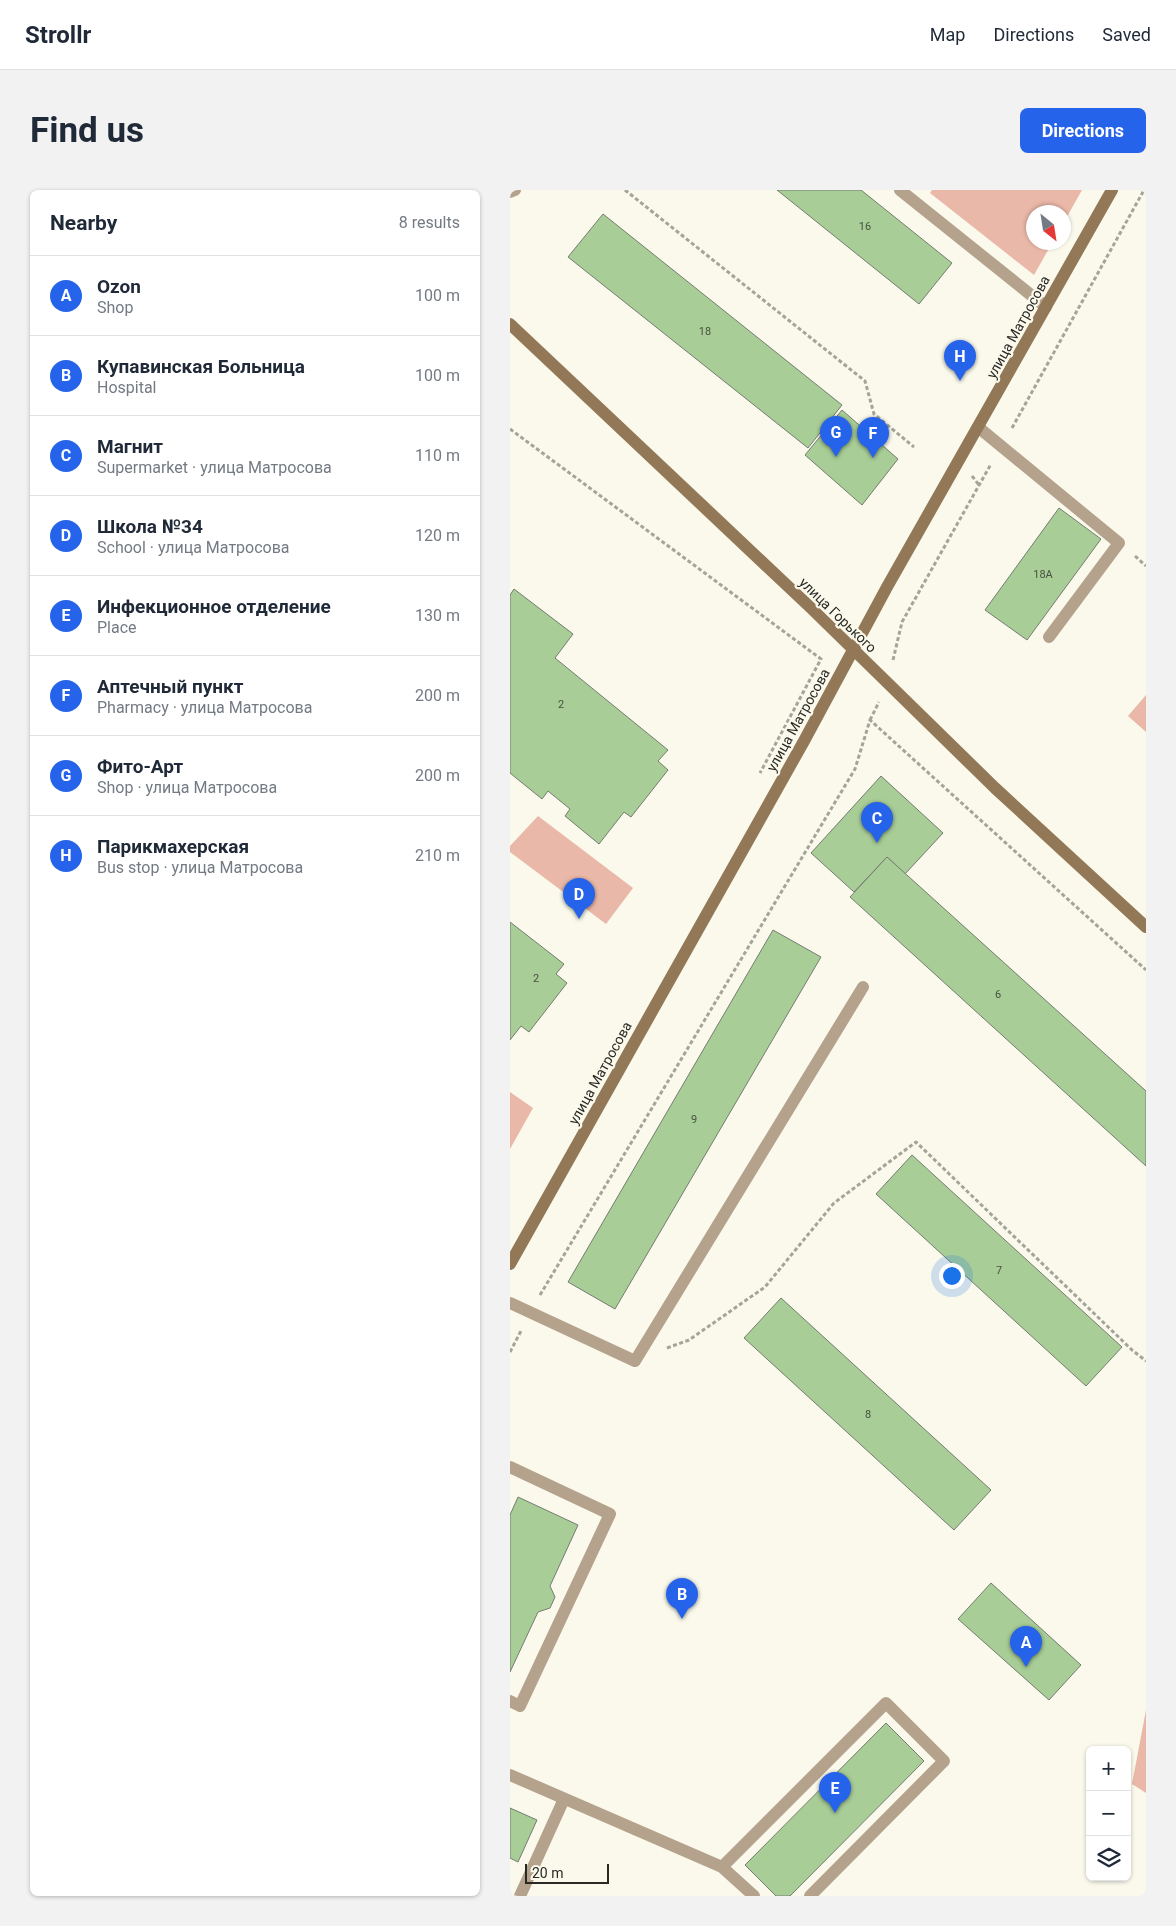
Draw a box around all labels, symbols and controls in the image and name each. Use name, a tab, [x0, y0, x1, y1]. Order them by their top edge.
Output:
text: Strollr	[25, 21, 91, 49]
text: Map	[930, 24, 965, 45]
text: Directions	[993, 24, 1074, 45]
text: Saved	[1102, 24, 1151, 45]
button: Directions	[1020, 108, 1146, 153]
text: Find us	[30, 110, 144, 151]
north arrow	[1026, 205, 1071, 250]
text: Nearby	[50, 211, 117, 235]
text: 8 results	[399, 213, 460, 232]
house number: 16	[859, 220, 871, 233]
street label: улица Матросова	[983, 273, 1053, 381]
text: Ozon	[97, 275, 141, 298]
text: A	[61, 286, 71, 305]
text: 100 m	[415, 286, 460, 305]
text: Shop	[97, 298, 133, 317]
house number: 18	[699, 325, 711, 338]
pin: H	[944, 340, 976, 381]
text: Купавинская Больница	[97, 355, 305, 378]
text: B	[61, 366, 71, 385]
text: 100 m	[415, 366, 460, 385]
text: Hospital	[97, 378, 157, 397]
pin: G	[820, 416, 852, 457]
pin: F	[857, 417, 889, 458]
text: Магнит	[97, 435, 163, 458]
text: C	[61, 446, 71, 465]
text: 110 m	[415, 446, 460, 465]
text: Supermarket · улица Матросова	[97, 458, 332, 477]
text: Школа №34	[97, 515, 203, 538]
text: D	[61, 526, 71, 545]
text: 120 m	[415, 526, 460, 545]
text: School · улица Матросова	[97, 538, 290, 557]
house number: 18А	[1033, 568, 1054, 581]
street label: улица Горького	[796, 574, 880, 656]
text: Инфекционное отделение	[97, 595, 331, 618]
text: E	[62, 606, 71, 625]
text: 130 m	[415, 606, 460, 625]
text: Place	[97, 618, 137, 637]
street label: улица Матросова	[763, 666, 833, 774]
text: Аптечный пункт	[97, 675, 244, 698]
text: F	[62, 686, 70, 705]
text: 200 m	[415, 686, 460, 705]
text: Pharmacy · улица Матросова	[97, 698, 312, 717]
house number: 2	[558, 698, 564, 711]
text: Фито-Арт	[97, 755, 183, 778]
text: G	[61, 766, 71, 785]
text: 200 m	[415, 766, 460, 785]
text: Shop · улица Матросова	[97, 778, 277, 797]
pin: C	[861, 802, 893, 843]
text: Парикмахерская	[97, 835, 249, 858]
text: H	[60, 846, 72, 865]
text: 210 m	[415, 846, 460, 865]
text: Bus stop · улица Матросова	[97, 858, 303, 877]
pin: D	[563, 878, 595, 919]
house number: 2	[533, 972, 539, 985]
house number: 6	[995, 988, 1001, 1001]
street label: улица Матросова	[565, 1019, 635, 1127]
house number: 9	[691, 1113, 697, 1126]
your location	[939, 1263, 965, 1289]
house number: 7	[996, 1264, 1002, 1277]
house number: 8	[865, 1408, 871, 1421]
pin: B	[666, 1578, 698, 1619]
pin: A	[1010, 1626, 1042, 1667]
map controls	[1086, 1746, 1131, 1881]
button: +	[1086, 1746, 1131, 1791]
pin: E	[819, 1772, 851, 1813]
button: −	[1086, 1791, 1131, 1836]
button: layers	[1086, 1836, 1131, 1881]
scale bar	[525, 1861, 609, 1884]
text: 20 m	[532, 1865, 564, 1881]

